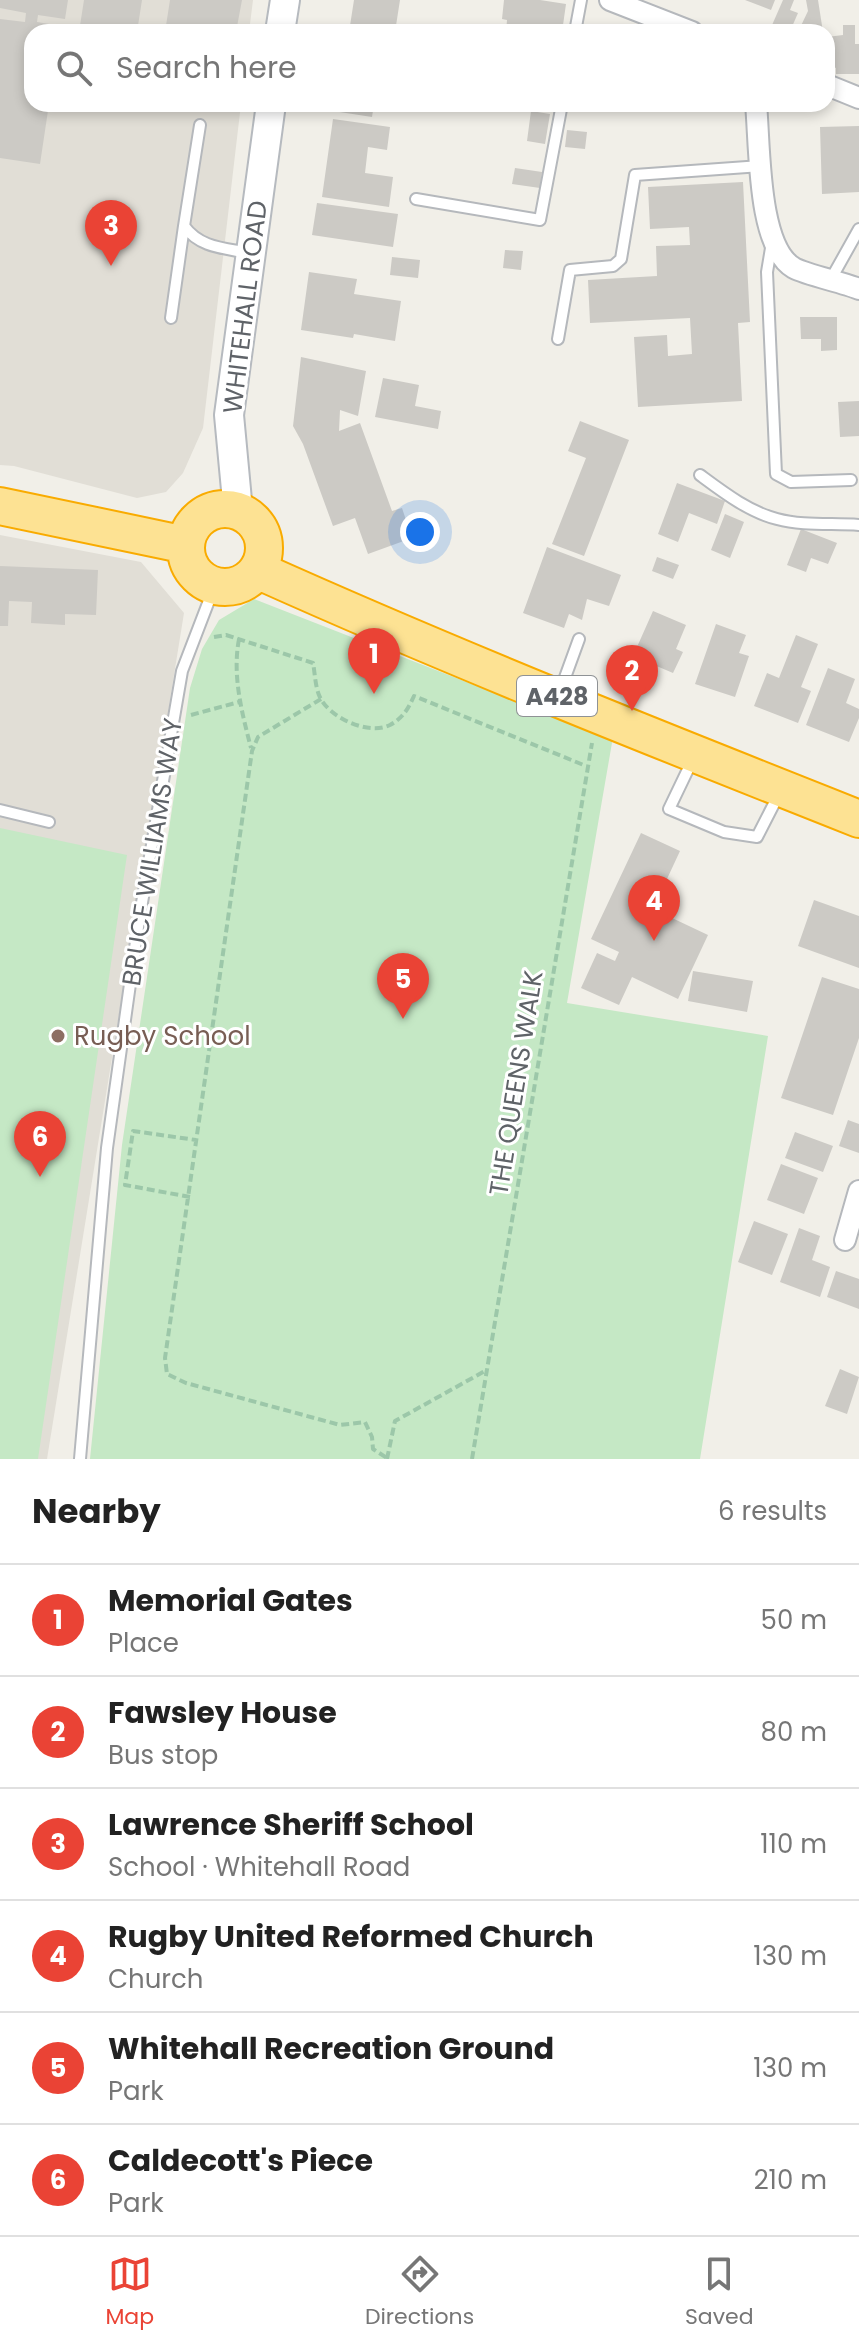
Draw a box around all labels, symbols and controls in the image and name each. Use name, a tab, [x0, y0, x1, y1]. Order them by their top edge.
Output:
search box	[24, 24, 835, 112]
icon: search	[52, 46, 96, 90]
text: Search here	[116, 46, 297, 89]
street label: WHITEHALL ROAD	[214, 198, 276, 416]
pin: 3	[85, 200, 137, 266]
your location	[400, 512, 440, 552]
pin: 1	[348, 628, 400, 694]
pin: 2	[606, 645, 658, 711]
road number: A428	[517, 676, 597, 716]
street label: BRUCE WILLIAMS WAY	[113, 716, 191, 988]
pin: 4	[628, 875, 680, 941]
pin: 5	[377, 953, 429, 1019]
street label: THE QUEENS WALK	[480, 968, 552, 1198]
place label: Rugby School	[74, 1018, 251, 1054]
marker: Rugby School	[49, 1027, 67, 1045]
pin: 6	[14, 1111, 66, 1177]
text: Nearby	[32, 1487, 161, 1535]
text: 6 results	[718, 1493, 827, 1529]
text: Memorial Gates	[108, 1579, 353, 1622]
text: 1	[53, 1602, 63, 1638]
text: 50 m	[761, 1602, 827, 1638]
text: Place	[108, 1625, 179, 1661]
text: Fawsley House	[108, 1691, 337, 1734]
text: 2	[51, 1714, 65, 1750]
text: 80 m	[761, 1714, 827, 1750]
text: Bus stop	[108, 1737, 218, 1773]
text: Lawrence Sheriff School	[108, 1803, 474, 1846]
text: 3	[50, 1826, 66, 1862]
text: 110 m	[760, 1826, 827, 1862]
text: School · Whitehall Road	[108, 1849, 410, 1885]
text: Rugby United Reformed Church	[108, 1915, 594, 1958]
text: 4	[49, 1938, 67, 1974]
text: 130 m	[753, 1938, 827, 1974]
text: Church	[108, 1961, 203, 1997]
text: Whitehall Recreation Ground	[108, 2027, 554, 2070]
text: 5	[50, 2050, 66, 2086]
text: 130 m	[753, 2050, 827, 2086]
text: Park	[108, 2073, 164, 2109]
text: Caldecott's Piece	[108, 2139, 373, 2182]
text: 6	[50, 2162, 66, 2198]
text: 210 m	[754, 2162, 827, 2198]
text: Park	[108, 2185, 164, 2221]
tab: Map	[105, 2252, 154, 2333]
tab: Directions	[365, 2252, 474, 2333]
tab: Saved	[685, 2252, 754, 2333]

